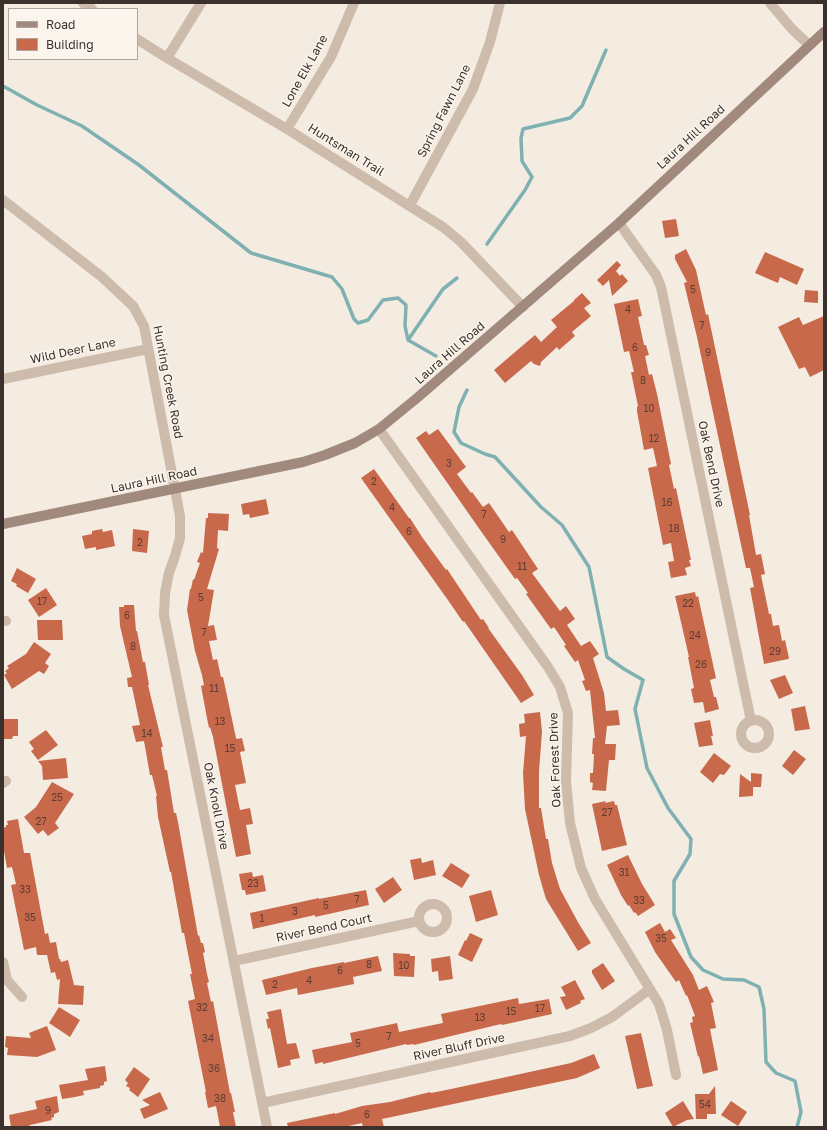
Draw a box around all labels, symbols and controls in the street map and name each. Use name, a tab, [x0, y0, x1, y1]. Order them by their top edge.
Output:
legend	[8, 8, 138, 60]
text: Road	[46, 17, 75, 32]
street label: Lone Elk Lane	[279, 32, 331, 110]
text: Building	[46, 37, 94, 52]
street label: Spring Fawn Lane	[414, 62, 474, 160]
street label: Laura Hill Road	[654, 102, 728, 172]
street label: Huntsman Trail	[305, 121, 387, 179]
house number: 5	[690, 284, 696, 296]
house number: 4	[625, 304, 631, 316]
street label: Laura Hill Road	[412, 319, 488, 387]
house number: 7	[699, 320, 705, 332]
street label: Hunting Creek Road	[150, 324, 186, 440]
street label: Wild Deer Lane	[29, 335, 117, 367]
house number: 6	[632, 342, 638, 354]
house number: 9	[705, 347, 711, 359]
house number: 8	[640, 375, 646, 387]
house number: 10	[643, 403, 655, 415]
street label: Oak Bend Drive	[695, 419, 727, 509]
house number: 12	[649, 433, 659, 445]
house number: 3	[446, 458, 452, 470]
street label: Laura Hill Road	[110, 464, 198, 496]
house number: 2	[371, 476, 377, 488]
house number: 16	[662, 497, 672, 509]
house number: 4	[389, 502, 395, 514]
house number: 7	[481, 509, 487, 521]
house number: 18	[669, 523, 679, 535]
house number: 6	[406, 526, 412, 538]
house number: 9	[500, 534, 506, 546]
house number: 2	[137, 537, 143, 549]
house number: 11	[517, 561, 527, 573]
house number: 5	[198, 592, 204, 604]
house number: 17	[37, 596, 47, 608]
house number: 22	[682, 598, 694, 610]
house number: 6	[124, 610, 130, 622]
house number: 7	[201, 627, 207, 639]
house number: 24	[689, 630, 701, 642]
house number: 8	[130, 641, 136, 653]
house number: 29	[769, 646, 781, 658]
house number: 26	[695, 659, 707, 671]
house number: 11	[209, 683, 219, 695]
street label: Oak Forest Drive	[546, 712, 564, 808]
house number: 13	[215, 716, 225, 728]
house number: 14	[142, 728, 152, 740]
house number: 15	[225, 743, 235, 755]
street label: Oak Knoll Drive	[200, 761, 232, 851]
house number: 25	[51, 792, 63, 804]
house number: 27	[601, 807, 613, 819]
house number: 27	[35, 816, 47, 828]
house number: 31	[619, 867, 629, 879]
house number: 23	[247, 878, 259, 890]
house number: 33	[19, 884, 31, 896]
house number: 7	[354, 894, 360, 906]
house number: 33	[633, 895, 645, 907]
house number: 5	[323, 900, 329, 912]
house number: 3	[292, 906, 298, 918]
street label: River Bend Court	[275, 911, 373, 945]
house number: 35	[24, 912, 36, 924]
house number: 1	[260, 913, 264, 925]
house number: 35	[655, 933, 667, 945]
house number: 8	[366, 959, 372, 971]
house number: 10	[398, 960, 410, 972]
house number: 6	[337, 965, 343, 977]
house number: 4	[306, 975, 312, 987]
house number: 2	[272, 979, 278, 991]
house number: 32	[196, 1002, 208, 1014]
house number: 17	[535, 1003, 545, 1015]
house number: 15	[506, 1006, 516, 1018]
house number: 13	[475, 1012, 485, 1024]
street label: River Bluff Drive	[412, 1030, 506, 1064]
house number: 7	[386, 1031, 392, 1043]
house number: 34	[202, 1033, 214, 1045]
house number: 5	[355, 1038, 361, 1050]
house number: 36	[208, 1063, 220, 1075]
house number: 38	[214, 1093, 226, 1105]
house number: 54	[699, 1099, 711, 1111]
house number: 9	[45, 1105, 51, 1117]
house number: 6	[364, 1109, 370, 1121]

